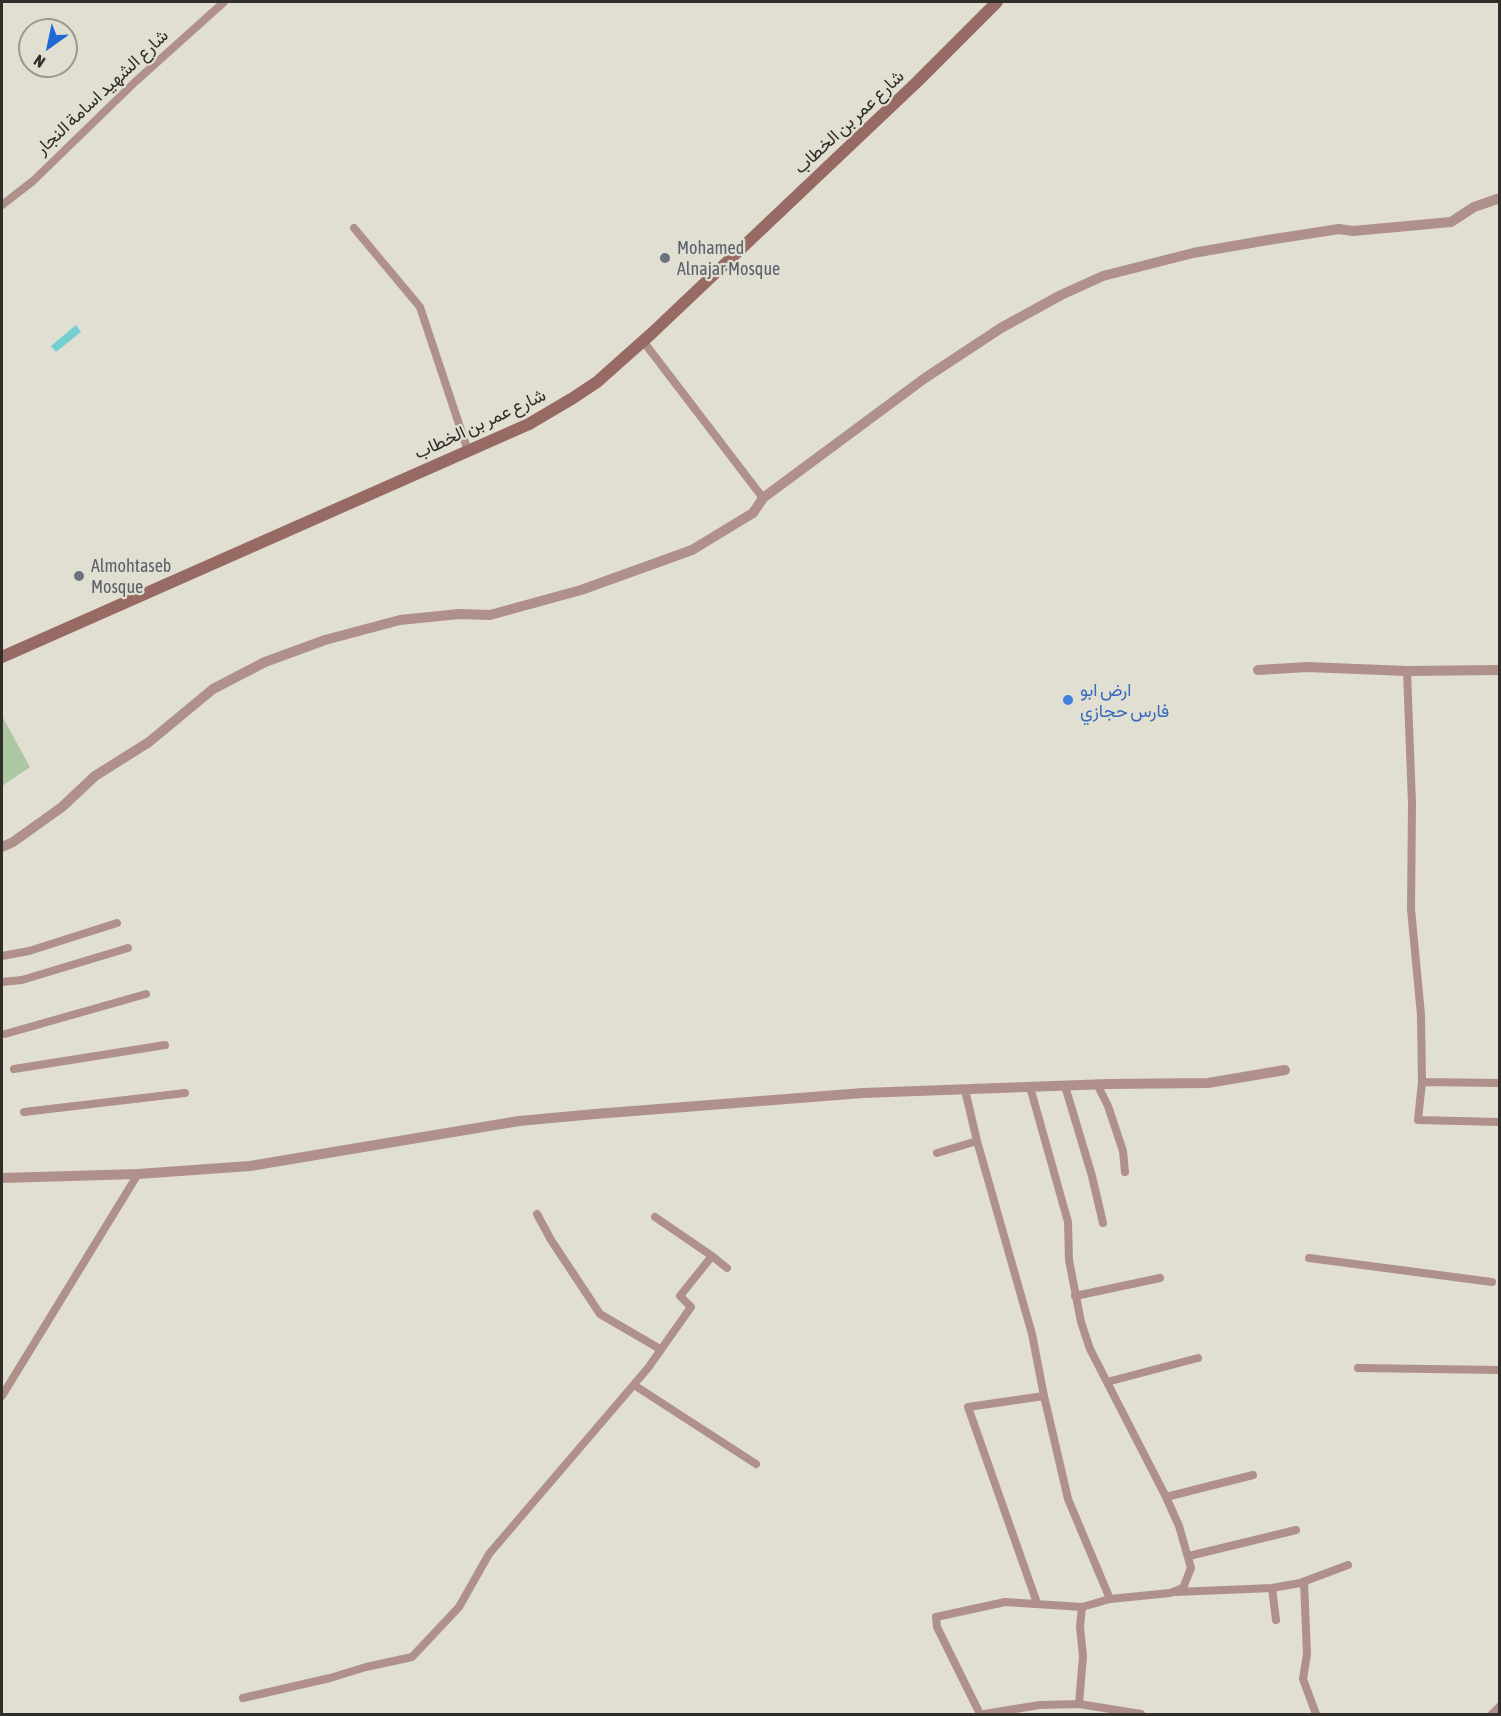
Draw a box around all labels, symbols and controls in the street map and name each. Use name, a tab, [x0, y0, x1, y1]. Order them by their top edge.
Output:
north arrow	[18, 18, 78, 78]
street label: شارع الشهيد اسامة النجار	[31, 25, 173, 159]
text: N	[30, 51, 48, 72]
street label: شارع عمر بن الخطاب	[789, 65, 909, 179]
place label: Mohamed Alnajar Mosque	[677, 237, 780, 280]
marker: Mohamed Alnajar Mosque	[658, 251, 672, 265]
street label: شارع عمر بن الخطاب	[411, 384, 549, 464]
place label: Almohtaseb Mosque	[91, 555, 171, 598]
marker: Almohtaseb Mosque	[72, 569, 86, 583]
place label: ارض ابو فارس حجازي	[1080, 679, 1169, 722]
marker: ارض ابو فارس حجازي	[1061, 693, 1075, 707]

